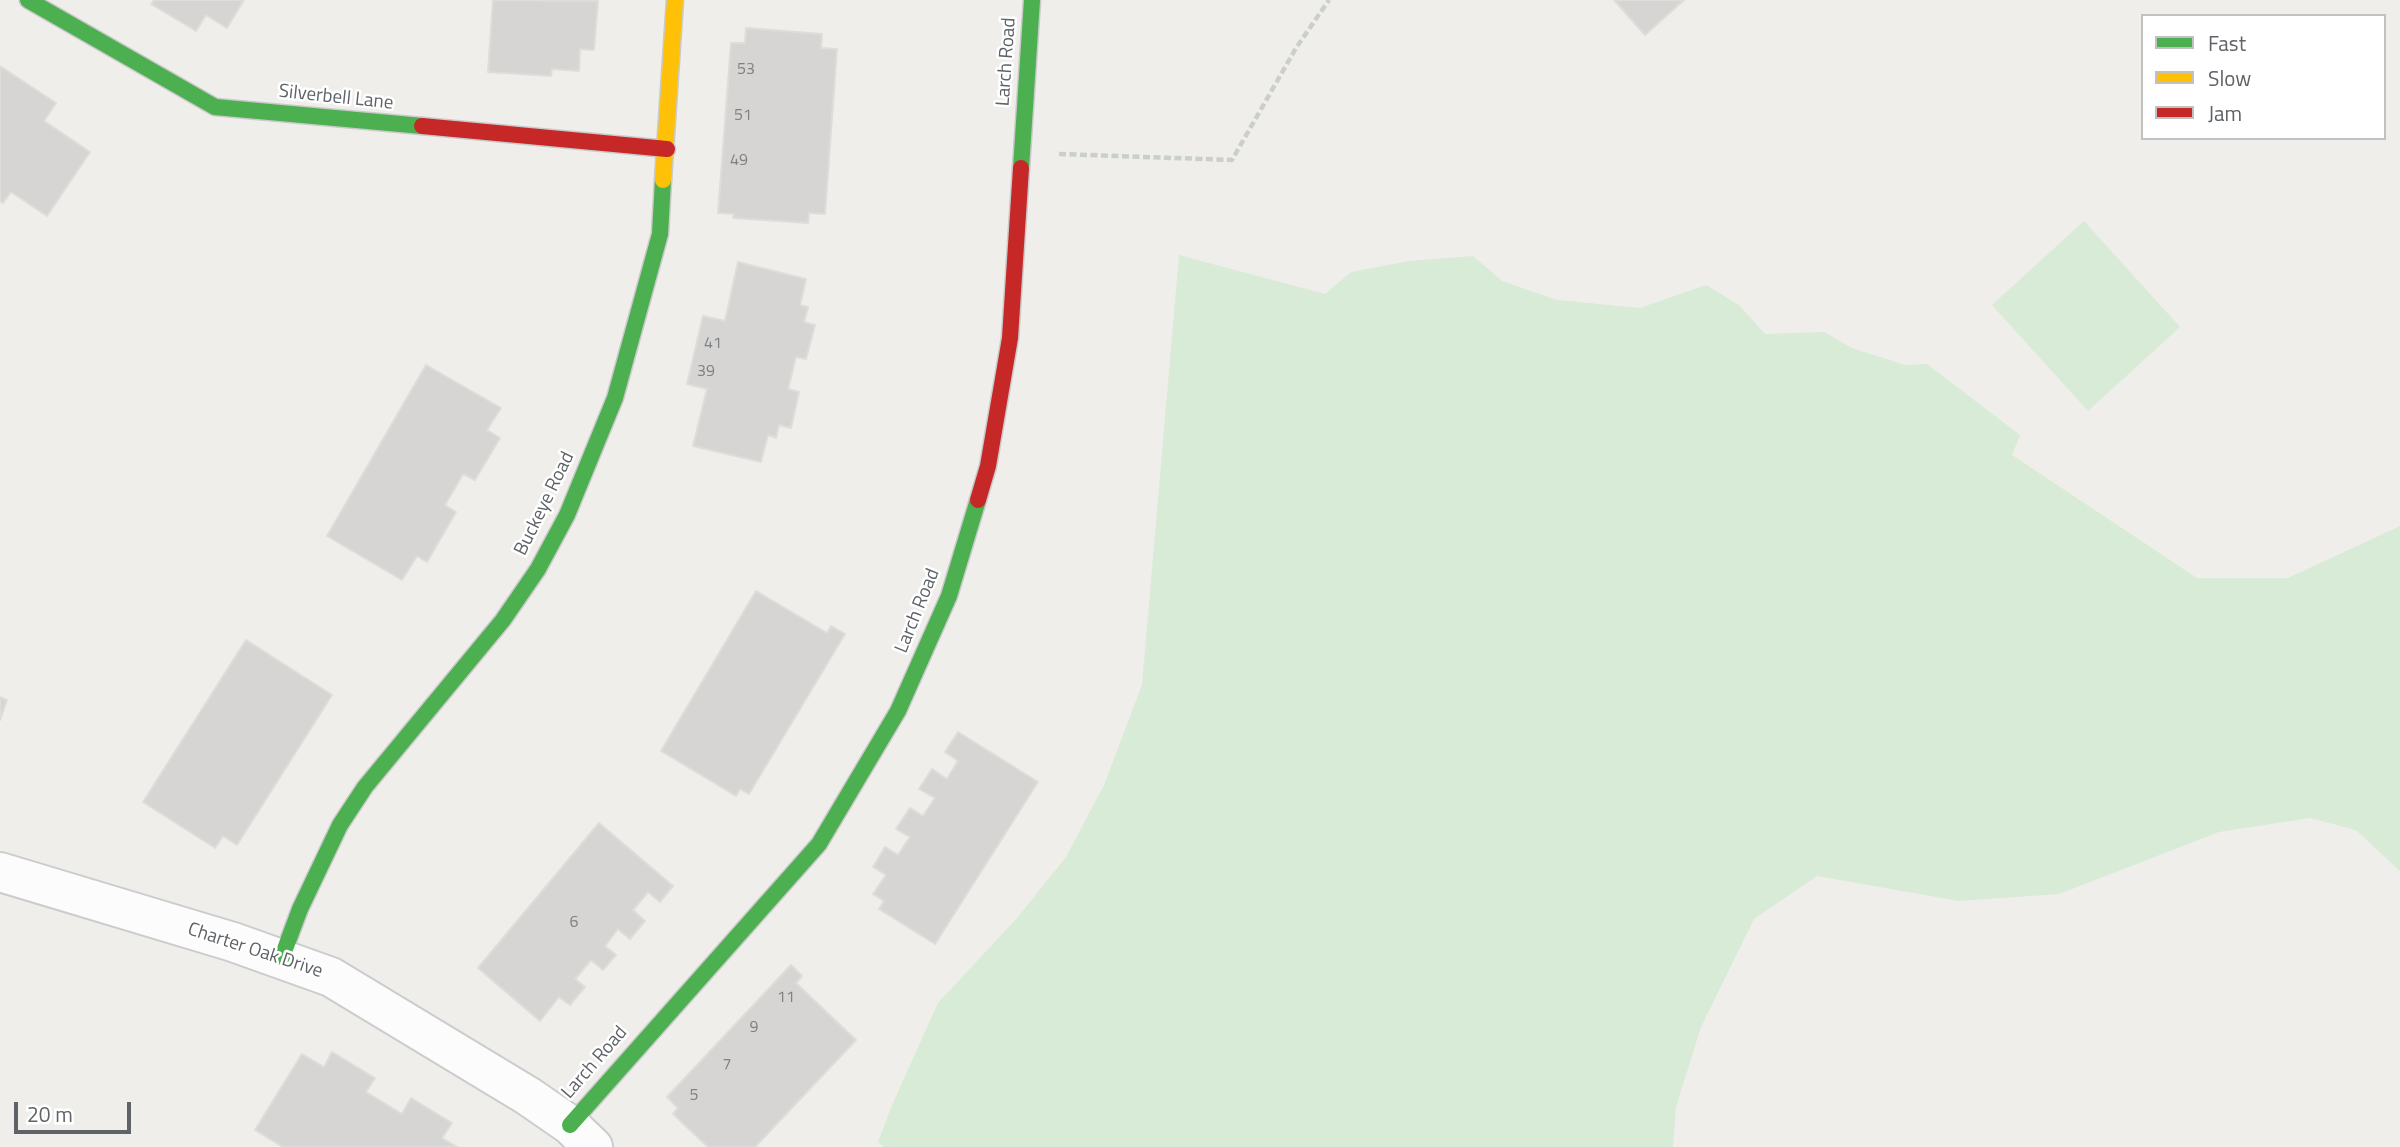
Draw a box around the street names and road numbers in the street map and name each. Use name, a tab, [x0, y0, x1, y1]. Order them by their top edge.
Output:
street label: Larch Road	[993, 17, 1021, 107]
street label: Silverbell Lane	[278, 81, 394, 115]
street label: Buckeye Road	[510, 449, 580, 559]
street label: Larch Road	[891, 566, 945, 656]
street label: Charter Oak Drive	[185, 918, 325, 984]
street label: Larch Road	[557, 1022, 633, 1104]

